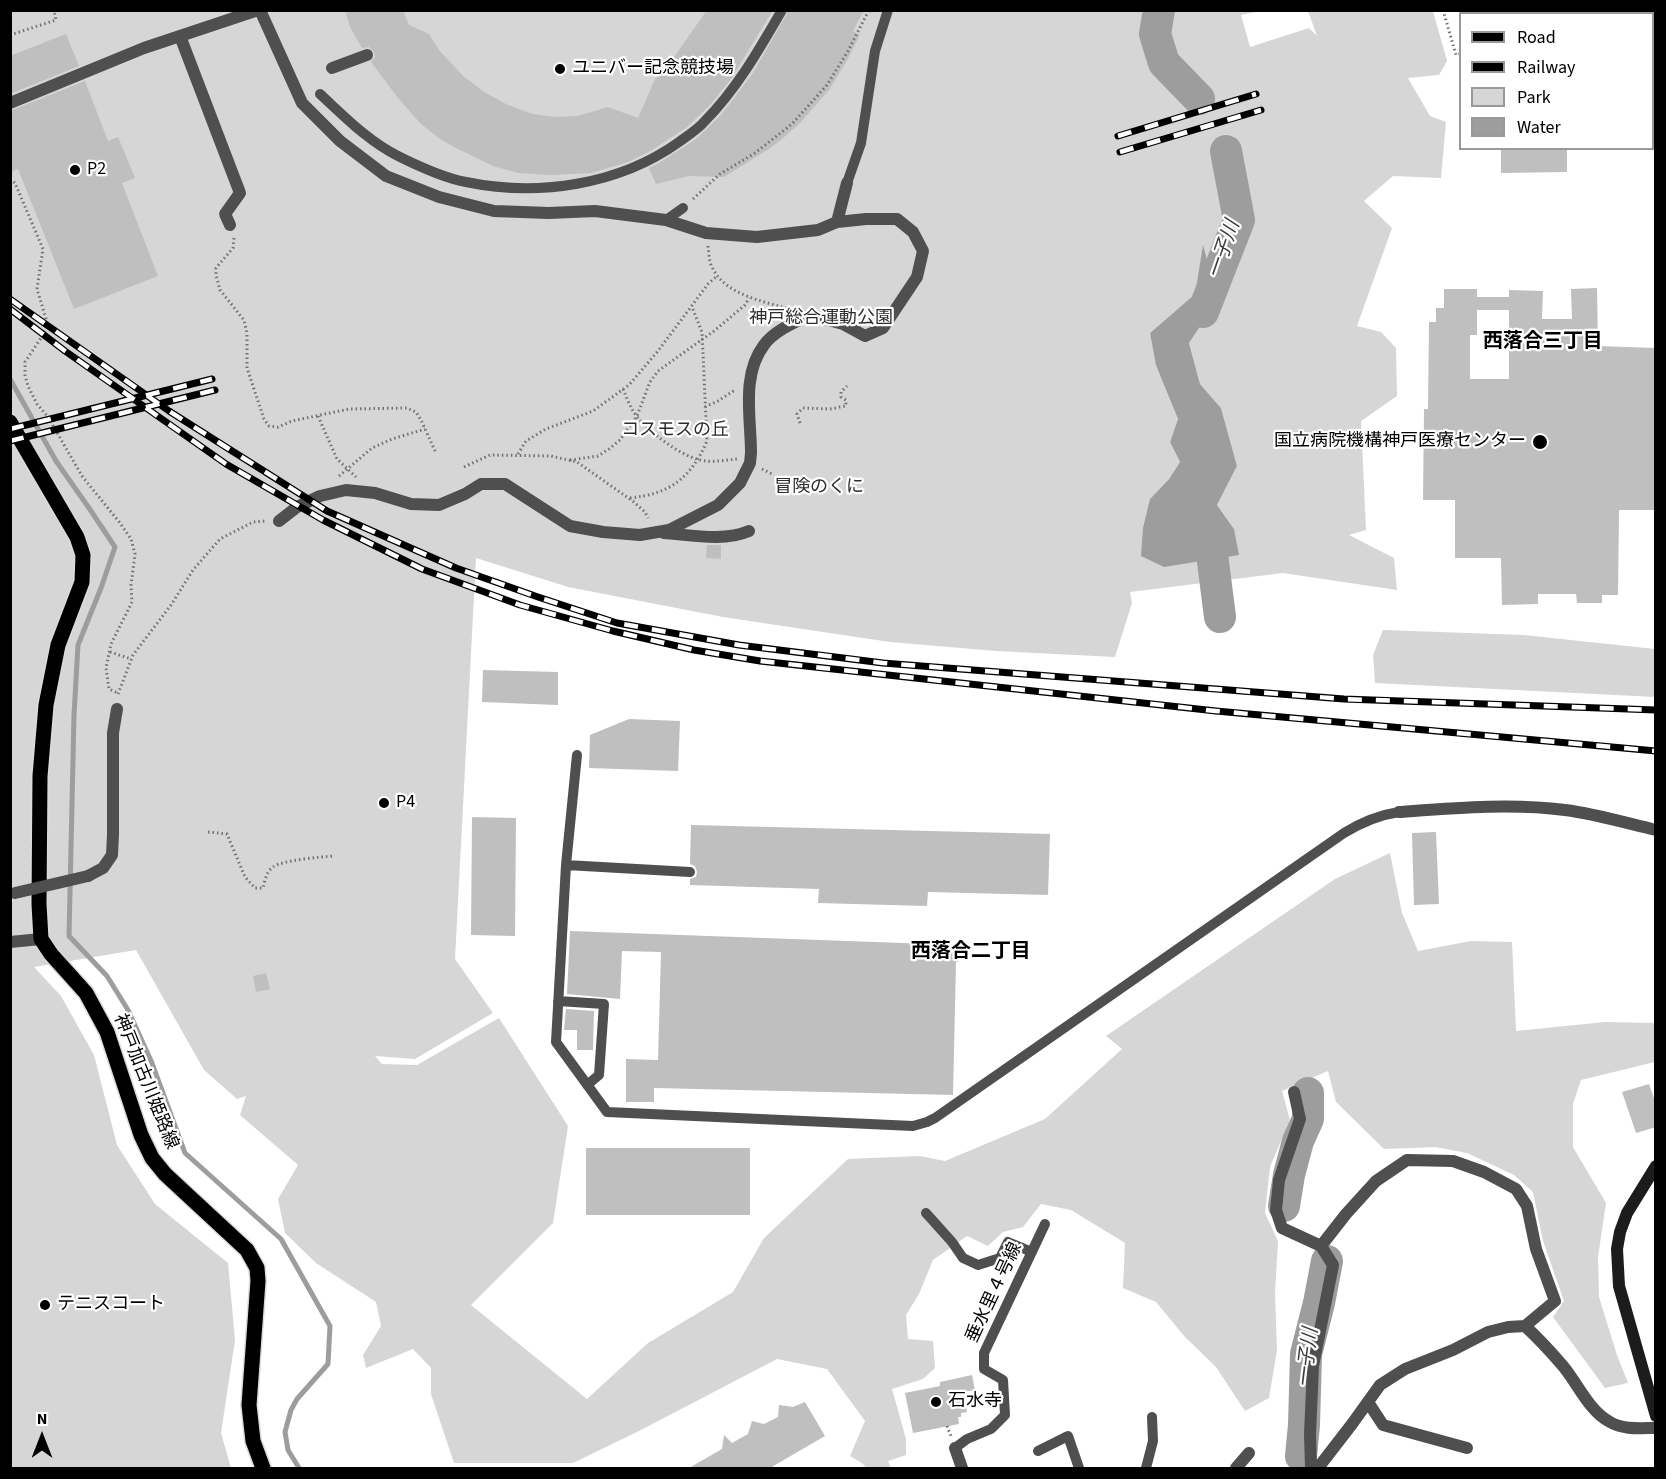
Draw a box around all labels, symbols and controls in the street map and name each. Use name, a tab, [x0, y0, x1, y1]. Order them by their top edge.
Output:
legend	[1459, 12, 1654, 150]
text: Road	[1517, 25, 1556, 50]
text: Railway	[1517, 55, 1576, 80]
place label: ユニバー記念競技場	[572, 58, 734, 80]
marker: ユニバー記念競技場	[553, 62, 567, 76]
text: Park	[1517, 85, 1551, 110]
text: Water	[1517, 115, 1561, 140]
place label: P2	[87, 159, 106, 181]
marker: P2	[68, 163, 82, 177]
water label: 一子川	[1204, 218, 1246, 282]
park label: 神戸総合運動公園	[749, 308, 893, 330]
district label: 西落合三丁目	[1483, 331, 1603, 355]
park label: コスモスの丘	[621, 420, 729, 442]
place label: 国立病院機構神戸医療センター	[1274, 431, 1526, 453]
marker: 国立病院機構神戸医療センター	[1531, 433, 1549, 451]
park label: 冒険のくに	[774, 477, 864, 499]
place label: P4	[396, 792, 415, 814]
marker: P4	[377, 796, 391, 810]
district label: 西落合二丁目	[911, 941, 1031, 965]
street label: 神戸加古川姫路線	[108, 1011, 182, 1153]
street label: 垂水里４号線	[962, 1239, 1028, 1347]
place label: テニスコート	[57, 1294, 165, 1316]
marker: テニスコート	[38, 1298, 52, 1312]
water label: 一子川	[1293, 1327, 1325, 1389]
place label: 石水寺	[948, 1391, 1002, 1413]
marker: 石水寺	[929, 1395, 943, 1409]
north arrow	[12, 1407, 72, 1467]
text: N	[37, 1408, 47, 1430]

